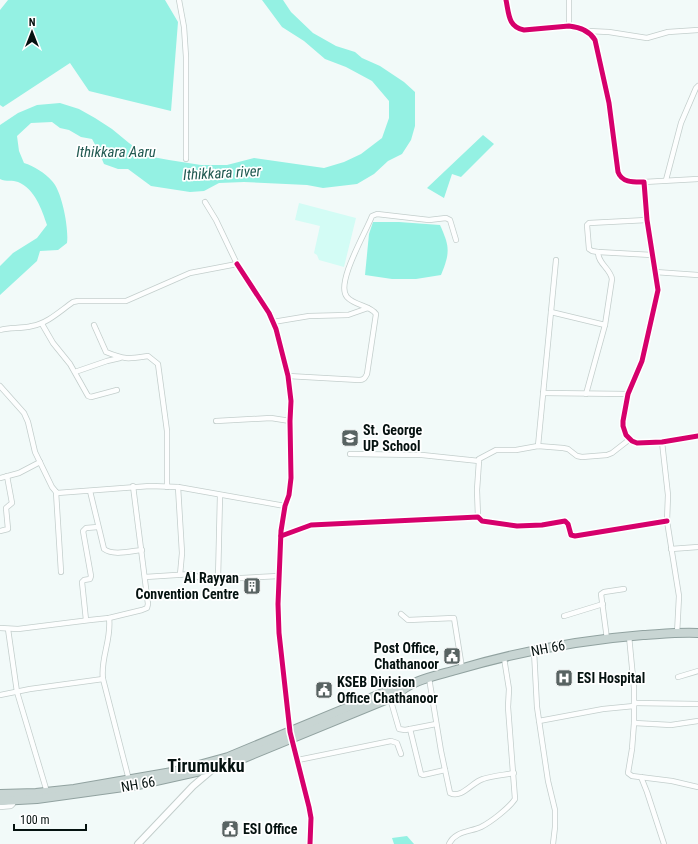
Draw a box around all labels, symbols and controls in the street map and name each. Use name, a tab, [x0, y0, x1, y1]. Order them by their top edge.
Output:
north arrow	[12, 12, 52, 52]
text: N	[29, 16, 36, 29]
water label: Ithikkara Aaru	[76, 143, 156, 161]
water label: Ithikkara river	[183, 162, 262, 184]
place label: St. George UP School	[363, 422, 423, 454]
school or university icon: St. George UP School	[340, 428, 360, 448]
place label: Al Rayyan Convention Centre	[135, 570, 239, 602]
building icon: Al Rayyan Convention Centre	[242, 576, 262, 596]
street label: NH 66	[530, 637, 566, 659]
place label: Post Office, Chathanoor	[374, 640, 439, 672]
public building icon: Post Office, Chathanoor	[442, 646, 462, 666]
hospital icon: ESI Hospital	[554, 668, 574, 688]
place label: ESI Hospital	[577, 670, 645, 686]
place label: KSEB Division Office Chathanoor	[337, 674, 438, 706]
public building icon: KSEB Division Office Chathanoor	[314, 680, 334, 700]
district label: Tirumukku	[167, 755, 245, 776]
street label: NH 66	[120, 773, 156, 795]
scale bar	[14, 806, 86, 832]
text: 100 m	[20, 813, 50, 827]
public building icon: ESI Office	[220, 819, 240, 839]
place label: ESI Office	[243, 821, 298, 837]

